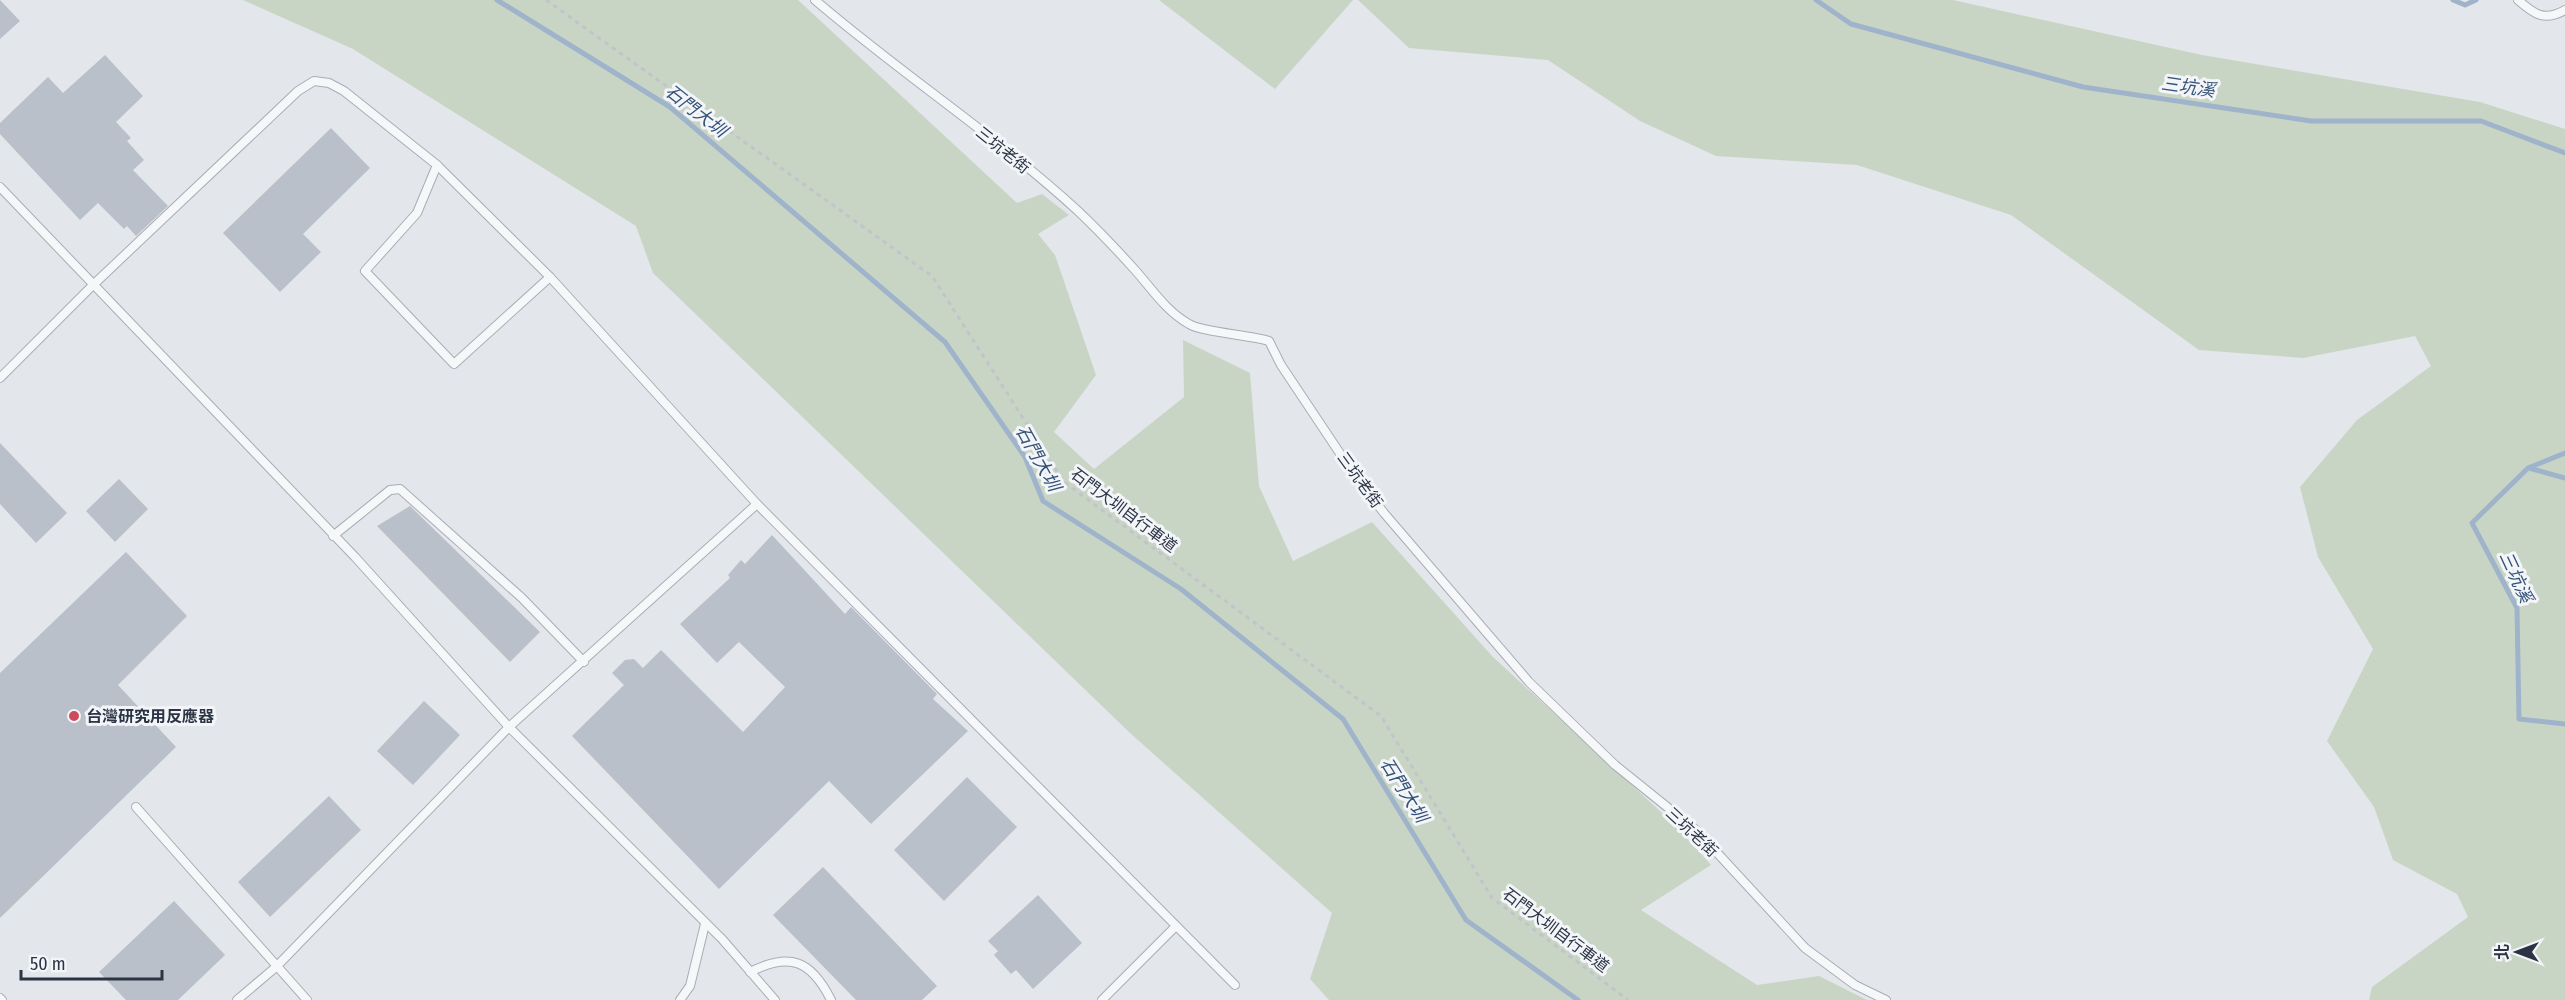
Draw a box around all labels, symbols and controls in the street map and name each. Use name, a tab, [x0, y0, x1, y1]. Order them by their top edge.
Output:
water label: 三坑溪	[2160, 72, 2219, 102]
water label: 石門大圳	[661, 80, 734, 144]
street label: 三坑老街	[972, 122, 1034, 178]
water label: 石門大圳	[1011, 421, 1067, 497]
street label: 三坑老街	[1334, 449, 1386, 511]
street label: 石門大圳自行車道	[1067, 464, 1181, 556]
water label: 三坑溪	[2495, 548, 2539, 609]
place label: 台灣研究用反應器	[86, 707, 214, 726]
marker: 台灣研究用反應器	[67, 709, 81, 723]
water label: 石門大圳	[1376, 754, 1434, 829]
street label: 三坑老街	[1662, 803, 1722, 861]
street label: 石門大圳自行車道	[1499, 884, 1613, 976]
north arrow	[2487, 922, 2547, 982]
scale bar	[21, 943, 162, 981]
text: 北	[2493, 944, 2512, 960]
text: 50 m	[30, 953, 66, 975]

